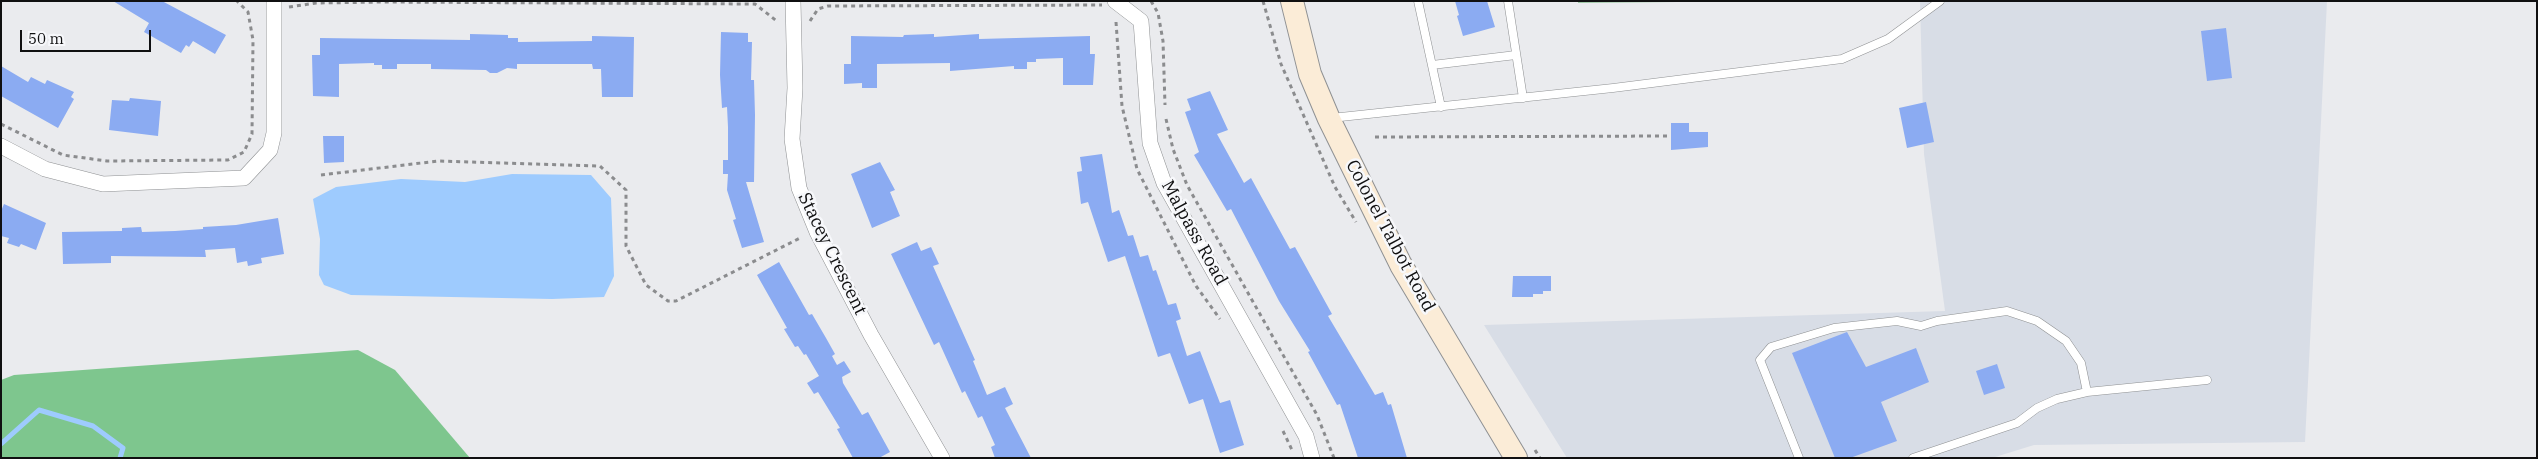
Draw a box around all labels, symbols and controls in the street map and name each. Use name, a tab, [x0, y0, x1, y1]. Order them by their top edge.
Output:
scale bar	[22, 20, 154, 52]
text: 50 m	[28, 29, 64, 48]
street label: Colonel Talbot Road	[1341, 156, 1439, 316]
street label: Malpass Road	[1156, 177, 1232, 289]
street label: Stacey Crescent	[793, 189, 871, 319]

